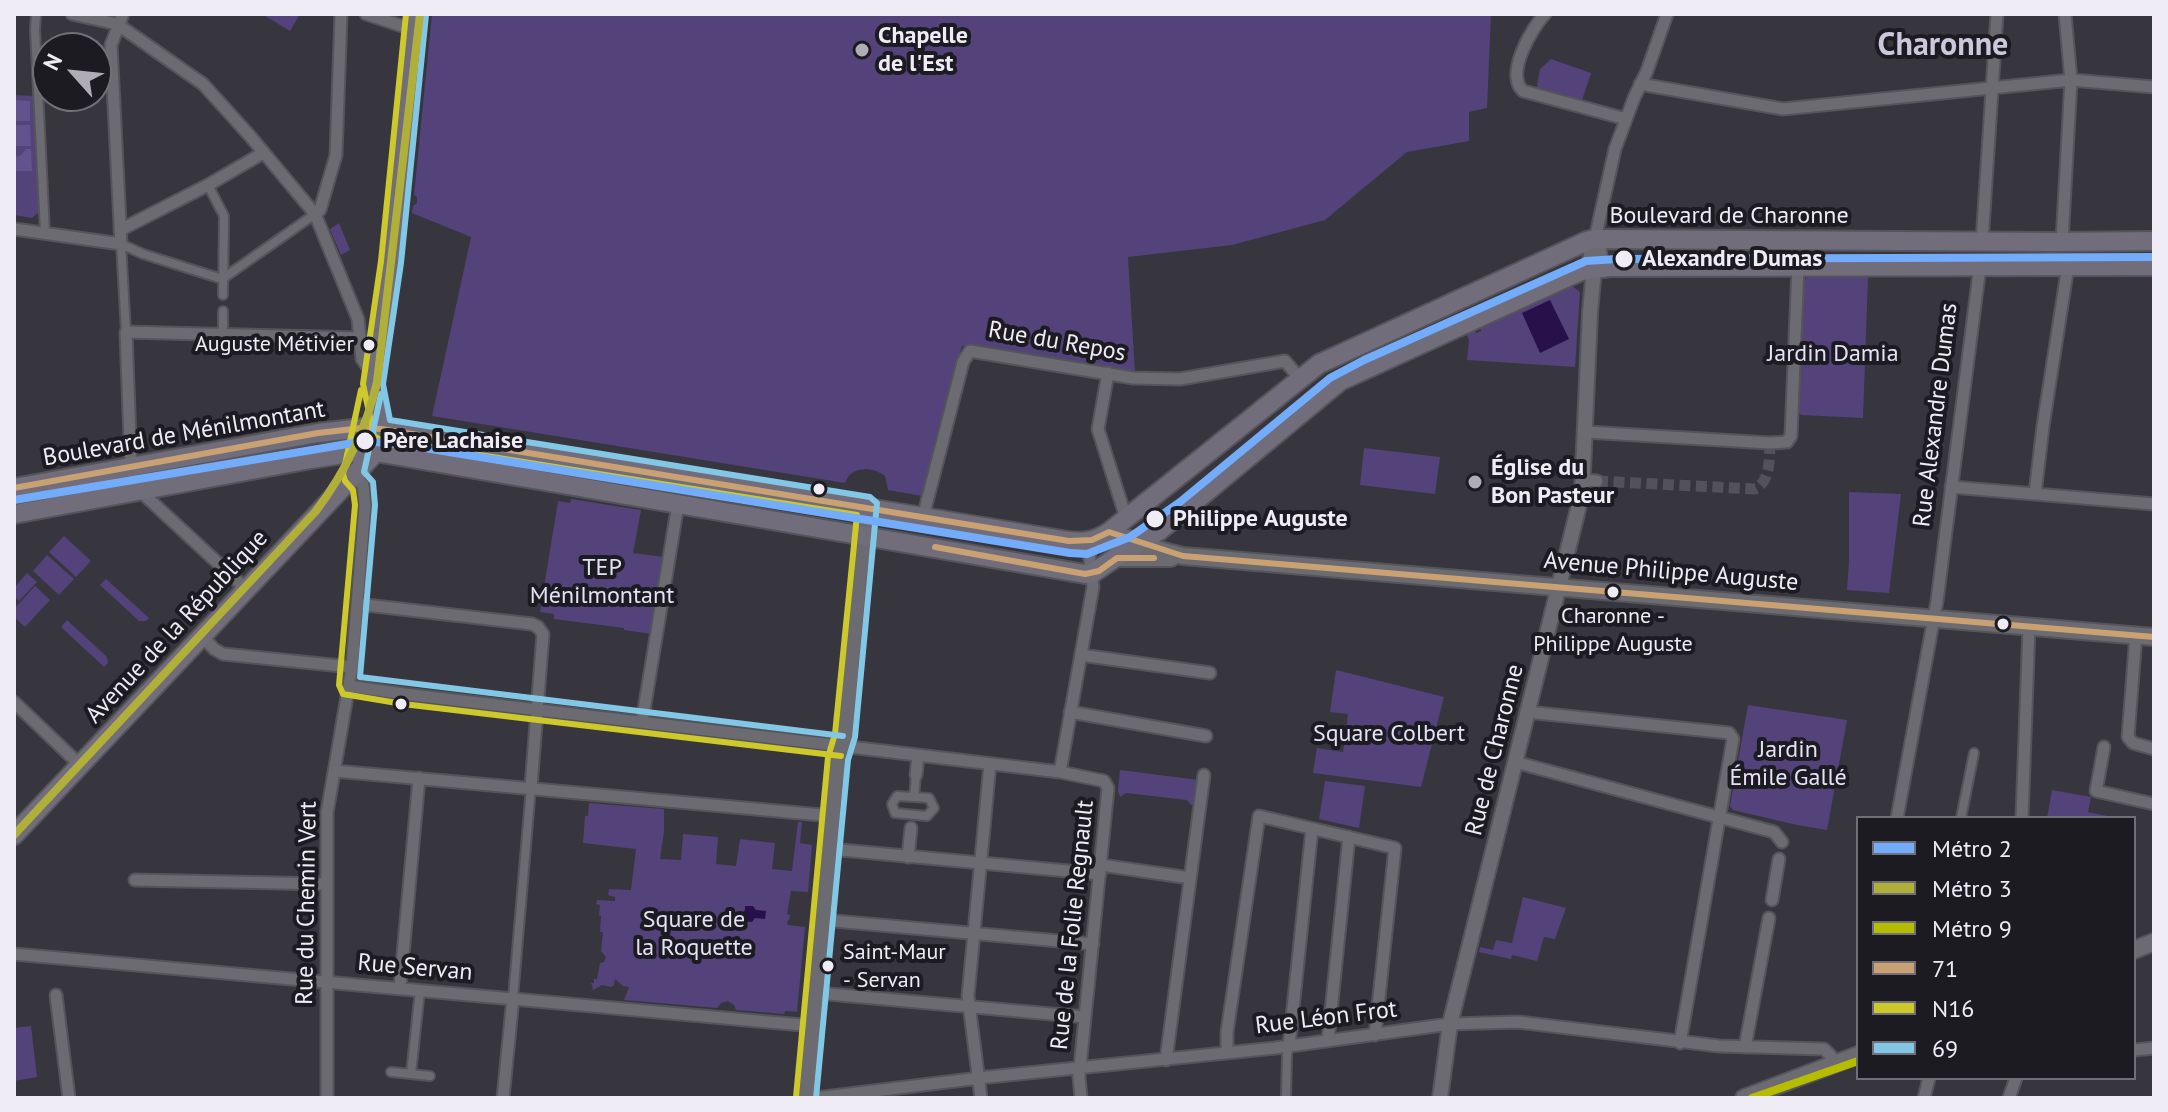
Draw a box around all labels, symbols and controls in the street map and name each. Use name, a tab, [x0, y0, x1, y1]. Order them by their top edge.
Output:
place label: Chapelle de l'Est	[878, 22, 968, 78]
district label: Charonne	[1878, 27, 2008, 65]
north arrow	[32, 32, 112, 112]
marker: Chapelle de l'Est	[853, 41, 871, 59]
text: N	[37, 49, 68, 75]
street label: Boulevard de Charonne	[1609, 202, 1849, 230]
place label: Alexandre Dumas	[1642, 245, 1822, 273]
marker: Alexandre Dumas	[1613, 248, 1635, 270]
street label: Rue Alexandre Dumas	[1908, 301, 1964, 529]
street label: Rue du Repos	[986, 316, 1128, 368]
place label: Auguste Métivier	[195, 332, 354, 358]
marker: Auguste Métivier	[361, 337, 377, 353]
park label: Jardin Damia	[1767, 340, 1899, 368]
street label: Boulevard de Ménilmontant	[41, 395, 327, 473]
place label: Père Lachaise	[383, 427, 523, 455]
marker: Père Lachaise	[354, 430, 376, 452]
place label: Église du Bon Pasteur	[1491, 454, 1614, 510]
marker: Église du Bon Pasteur	[1466, 473, 1484, 491]
unlabelled marker	[811, 481, 827, 497]
place label: Philippe Auguste	[1173, 505, 1348, 533]
marker: Philippe Auguste	[1144, 508, 1166, 530]
street label: Avenue de la République	[80, 524, 274, 730]
street label: Avenue Philippe Auguste	[1543, 547, 1799, 597]
park label: TEP Ménilmontant	[530, 554, 674, 610]
marker: Charonne - Philippe Auguste	[1605, 584, 1621, 600]
place label: Charonne - Philippe Auguste	[1533, 604, 1693, 656]
unlabelled marker	[1995, 616, 2011, 632]
street label: Rue de Charonne	[1460, 661, 1530, 839]
unlabelled marker	[393, 696, 409, 712]
park label: Square Colbert	[1313, 720, 1465, 748]
park label: Jardin Émile Gallé	[1729, 736, 1847, 792]
street label: Rue de la Folie Regnault	[1046, 799, 1100, 1051]
street label: Rue du Chemin Vert	[291, 801, 323, 1005]
legend	[1856, 816, 2136, 1080]
text: Métro 2	[1932, 833, 2012, 864]
text: Métro 3	[1932, 873, 2012, 904]
park label: Square de la Roquette	[635, 906, 753, 962]
text: Métro 9	[1932, 913, 2012, 944]
place label: Saint-Maur - Servan	[843, 940, 946, 992]
street label: Rue Servan	[356, 949, 474, 987]
text: 71	[1932, 953, 1958, 984]
marker: Saint-Maur - Servan	[820, 958, 836, 974]
text: N16	[1932, 993, 1974, 1024]
street label: Rue Léon Frot	[1254, 995, 1398, 1041]
text: 69	[1932, 1033, 1958, 1064]

